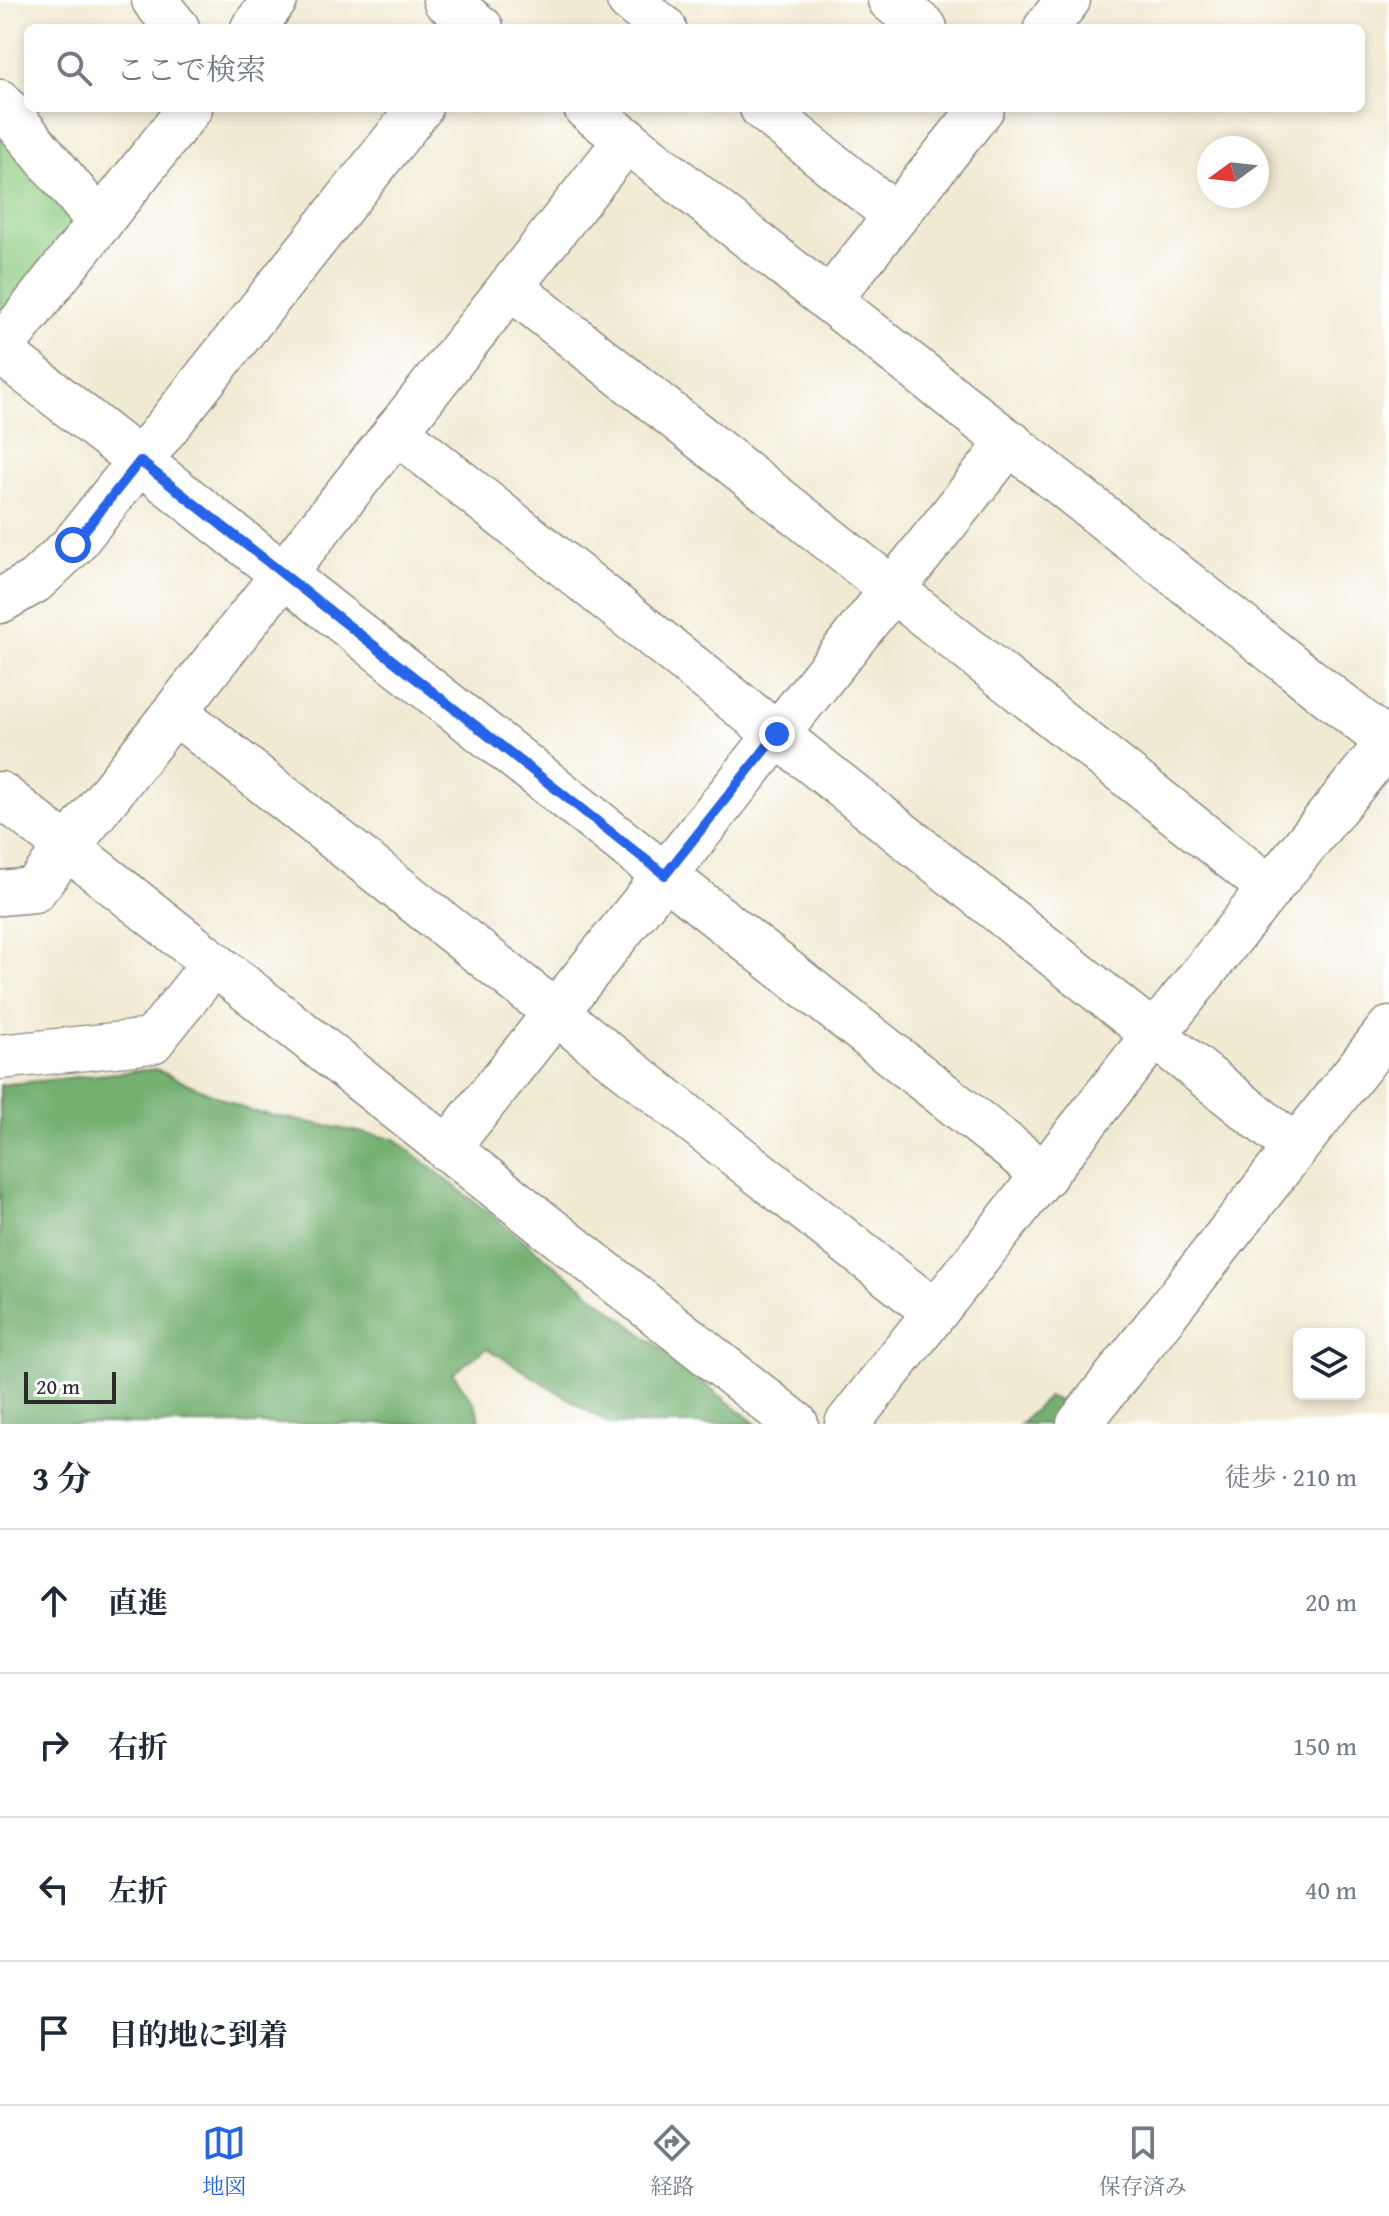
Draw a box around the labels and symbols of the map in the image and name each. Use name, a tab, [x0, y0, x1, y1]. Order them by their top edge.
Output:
north arrow	[1197, 136, 1269, 208]
route start	[55, 527, 91, 563]
route end	[759, 716, 795, 752]
scale bar	[24, 1368, 116, 1404]

